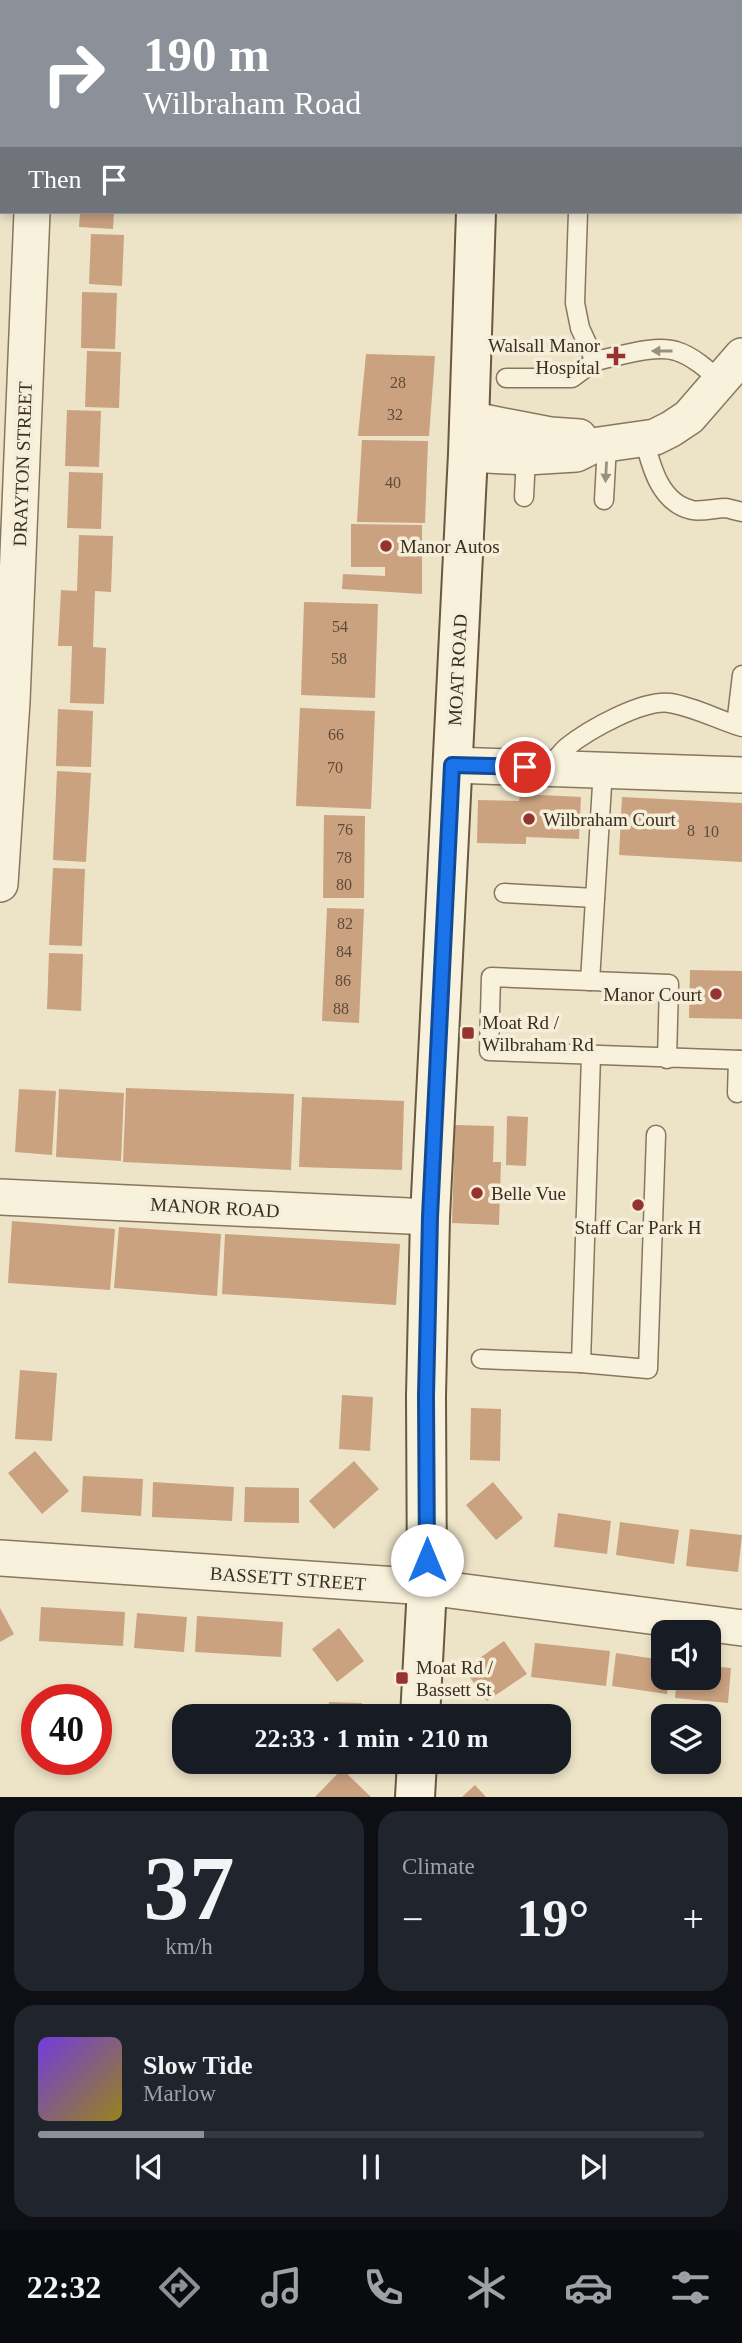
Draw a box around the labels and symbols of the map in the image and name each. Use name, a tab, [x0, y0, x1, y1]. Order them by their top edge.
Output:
place label: Walsall Manor Hospital	[488, 335, 601, 378]
one-way arrow	[651, 345, 673, 357]
marker: Walsall Manor Hospital	[606, 346, 626, 366]
house number: 28	[390, 374, 406, 391]
street label: DRAYTON STREET	[9, 381, 36, 547]
house number: 32	[387, 406, 403, 423]
one-way arrow	[600, 461, 611, 483]
house number: 40	[385, 474, 401, 491]
place label: Manor Autos	[400, 536, 500, 557]
marker: Manor Autos	[378, 538, 394, 554]
street label: MOAT ROAD	[444, 614, 471, 727]
house number: 54	[332, 618, 348, 635]
house number: 58	[331, 650, 347, 667]
house number: 66	[328, 726, 344, 743]
pin	[495, 737, 555, 797]
house number: 70	[327, 759, 343, 776]
place label: Wilbraham Court	[543, 809, 676, 830]
marker: Wilbraham Court	[521, 811, 537, 827]
house number: 76	[337, 821, 353, 838]
house number: 8	[687, 822, 695, 839]
house number: 10	[703, 823, 719, 840]
house number: 78	[336, 849, 352, 866]
house number: 80	[336, 876, 352, 893]
house number: 82	[337, 915, 353, 932]
house number: 84	[336, 943, 352, 960]
house number: 86	[335, 972, 351, 989]
place label: Manor Court	[603, 984, 703, 1005]
marker: Manor Court	[708, 986, 724, 1002]
house number: 88	[333, 1000, 349, 1017]
place label: Moat Rd / Wilbraham Rd	[482, 1012, 594, 1055]
marker: Moat Rd / Wilbraham Rd	[460, 1025, 476, 1041]
place label: Belle Vue	[491, 1183, 566, 1204]
marker: Belle Vue	[469, 1185, 485, 1201]
street label: MANOR ROAD	[150, 1194, 280, 1221]
marker: Staff Car Park H	[630, 1197, 646, 1213]
place label: Staff Car Park H	[575, 1217, 702, 1238]
position arrow	[390, 1523, 464, 1597]
street label: BASSETT STREET	[209, 1563, 367, 1594]
place label: Moat Rd / Bassett St	[416, 1657, 494, 1700]
marker: Moat Rd / Bassett St	[394, 1670, 410, 1686]
speed limit sign: 40	[21, 1684, 112, 1775]

